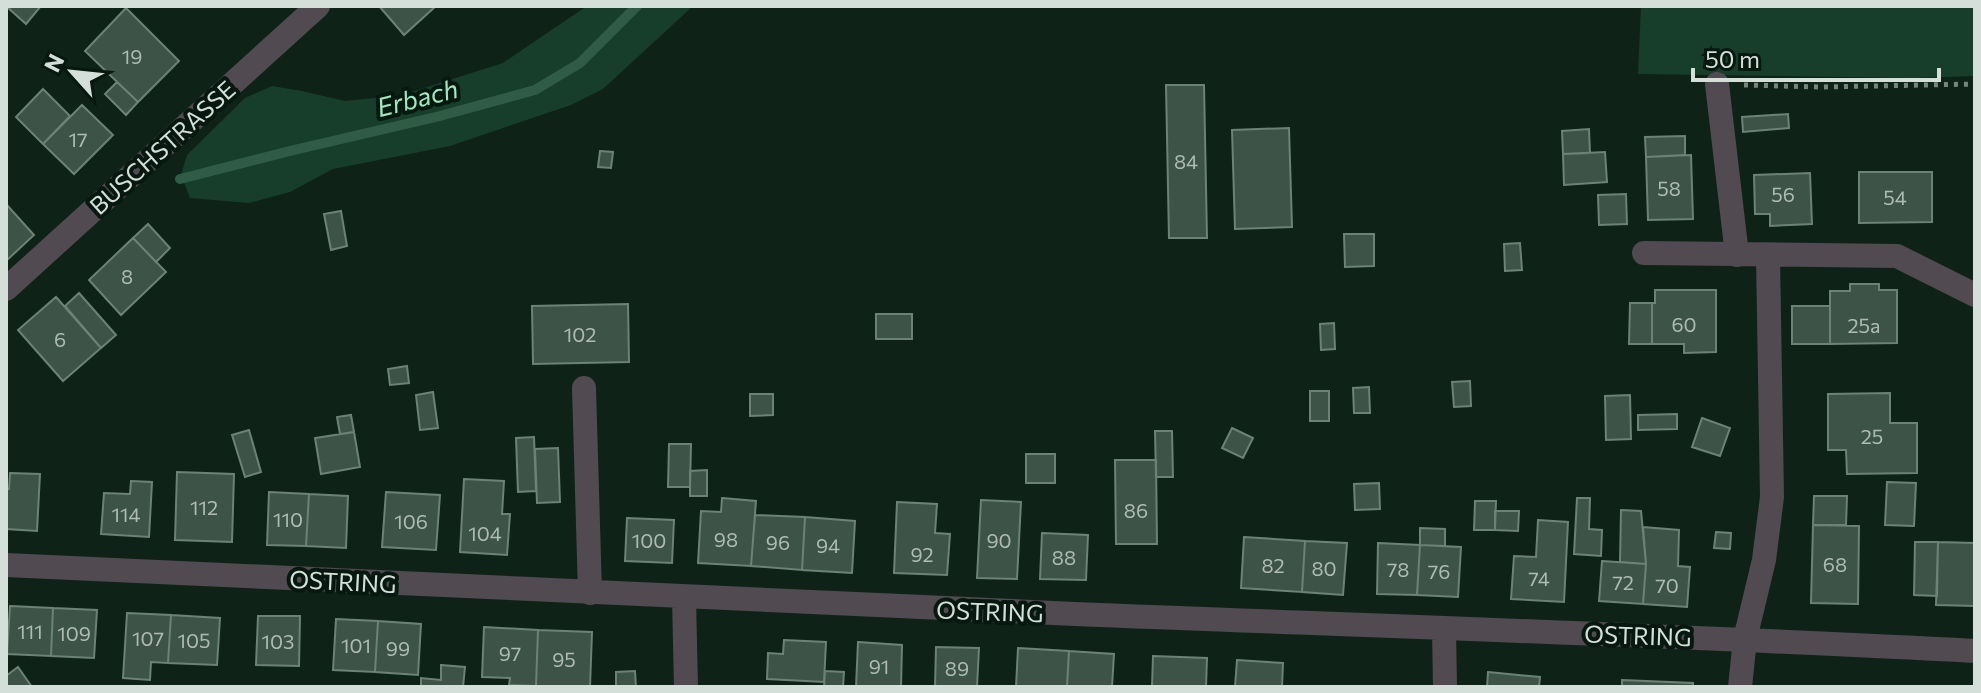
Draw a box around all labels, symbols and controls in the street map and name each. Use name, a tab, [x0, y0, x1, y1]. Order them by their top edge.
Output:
north arrow	[32, 32, 112, 112]
scale bar	[1693, 32, 1939, 82]
house number: 19	[122, 44, 142, 68]
text: 50 m	[1705, 44, 1760, 73]
text: N	[38, 49, 70, 76]
water label: Erbach	[373, 72, 461, 122]
street label: BUSCHSTRASSE	[83, 74, 241, 220]
house number: 17	[68, 127, 88, 151]
house number: 84	[1174, 149, 1198, 173]
house number: 58	[1657, 176, 1681, 200]
house number: 56	[1771, 182, 1795, 206]
house number: 54	[1883, 185, 1907, 209]
house number: 8	[121, 264, 133, 288]
house number: 60	[1671, 312, 1697, 336]
house number: 25a	[1847, 313, 1881, 337]
house number: 102	[564, 322, 596, 346]
house number: 6	[54, 327, 66, 351]
house number: 25	[1861, 424, 1883, 448]
house number: 112	[190, 495, 218, 519]
house number: 86	[1124, 498, 1148, 522]
house number: 114	[111, 502, 141, 526]
house number: 110	[273, 507, 303, 531]
house number: 106	[394, 509, 428, 533]
house number: 104	[468, 521, 502, 545]
house number: 98	[714, 527, 738, 551]
house number: 100	[632, 528, 666, 552]
house number: 90	[986, 528, 1012, 552]
house number: 96	[766, 530, 790, 554]
house number: 94	[816, 533, 840, 557]
house number: 92	[910, 542, 934, 566]
house number: 88	[1052, 545, 1076, 569]
house number: 68	[1823, 552, 1847, 576]
house number: 82	[1261, 553, 1285, 577]
house number: 80	[1311, 556, 1337, 580]
house number: 78	[1387, 557, 1409, 581]
house number: 76	[1428, 559, 1450, 583]
street label: OSTRING	[289, 564, 397, 598]
house number: 74	[1528, 566, 1550, 590]
house number: 72	[1612, 570, 1634, 594]
house number: 70	[1655, 573, 1679, 597]
street label: OSTRING	[936, 595, 1044, 627]
house number: 111	[17, 619, 43, 643]
street label: OSTRING	[1584, 619, 1692, 651]
house number: 109	[57, 621, 91, 645]
house number: 107	[132, 626, 164, 650]
house number: 105	[177, 628, 211, 652]
house number: 103	[262, 629, 294, 653]
house number: 101	[341, 633, 371, 657]
house number: 99	[386, 636, 410, 660]
house number: 97	[499, 641, 521, 665]
house number: 95	[552, 647, 576, 671]
house number: 91	[869, 654, 889, 678]
house number: 89	[945, 656, 969, 680]

